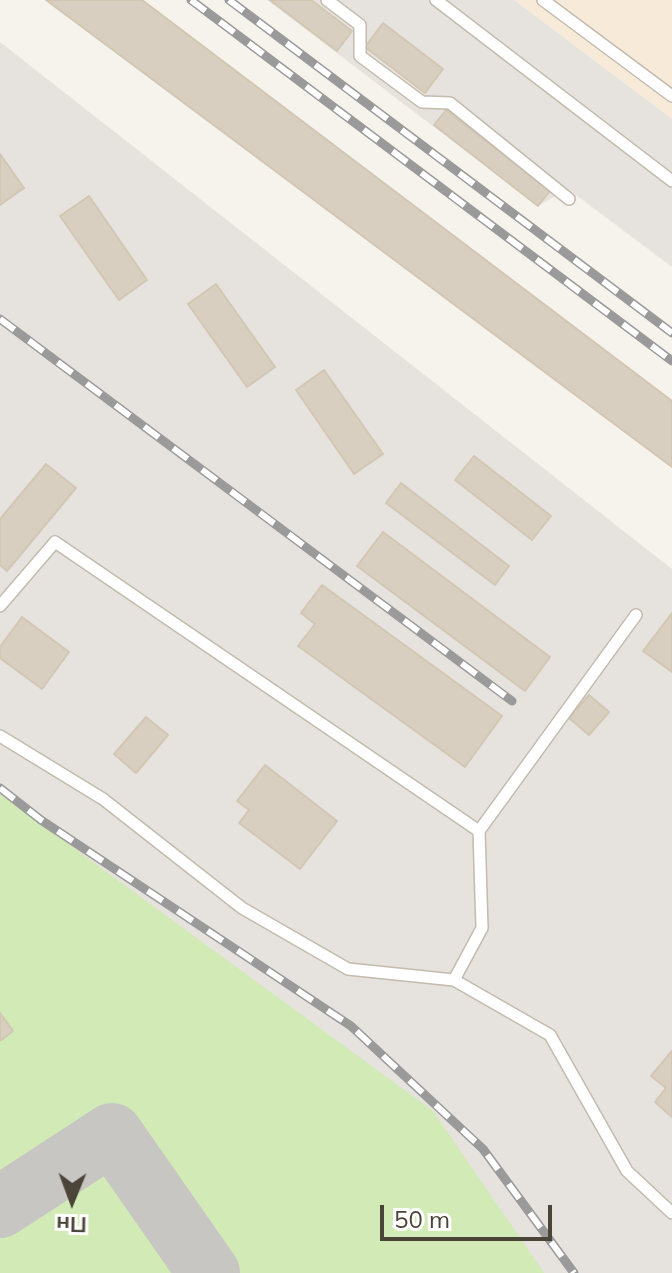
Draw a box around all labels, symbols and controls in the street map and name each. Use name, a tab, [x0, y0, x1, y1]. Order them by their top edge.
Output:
north arrow	[32, 1161, 112, 1241]
scale bar	[384, 1189, 556, 1239]
text: 50 m	[394, 1204, 450, 1234]
text: Пн	[56, 1211, 87, 1239]

